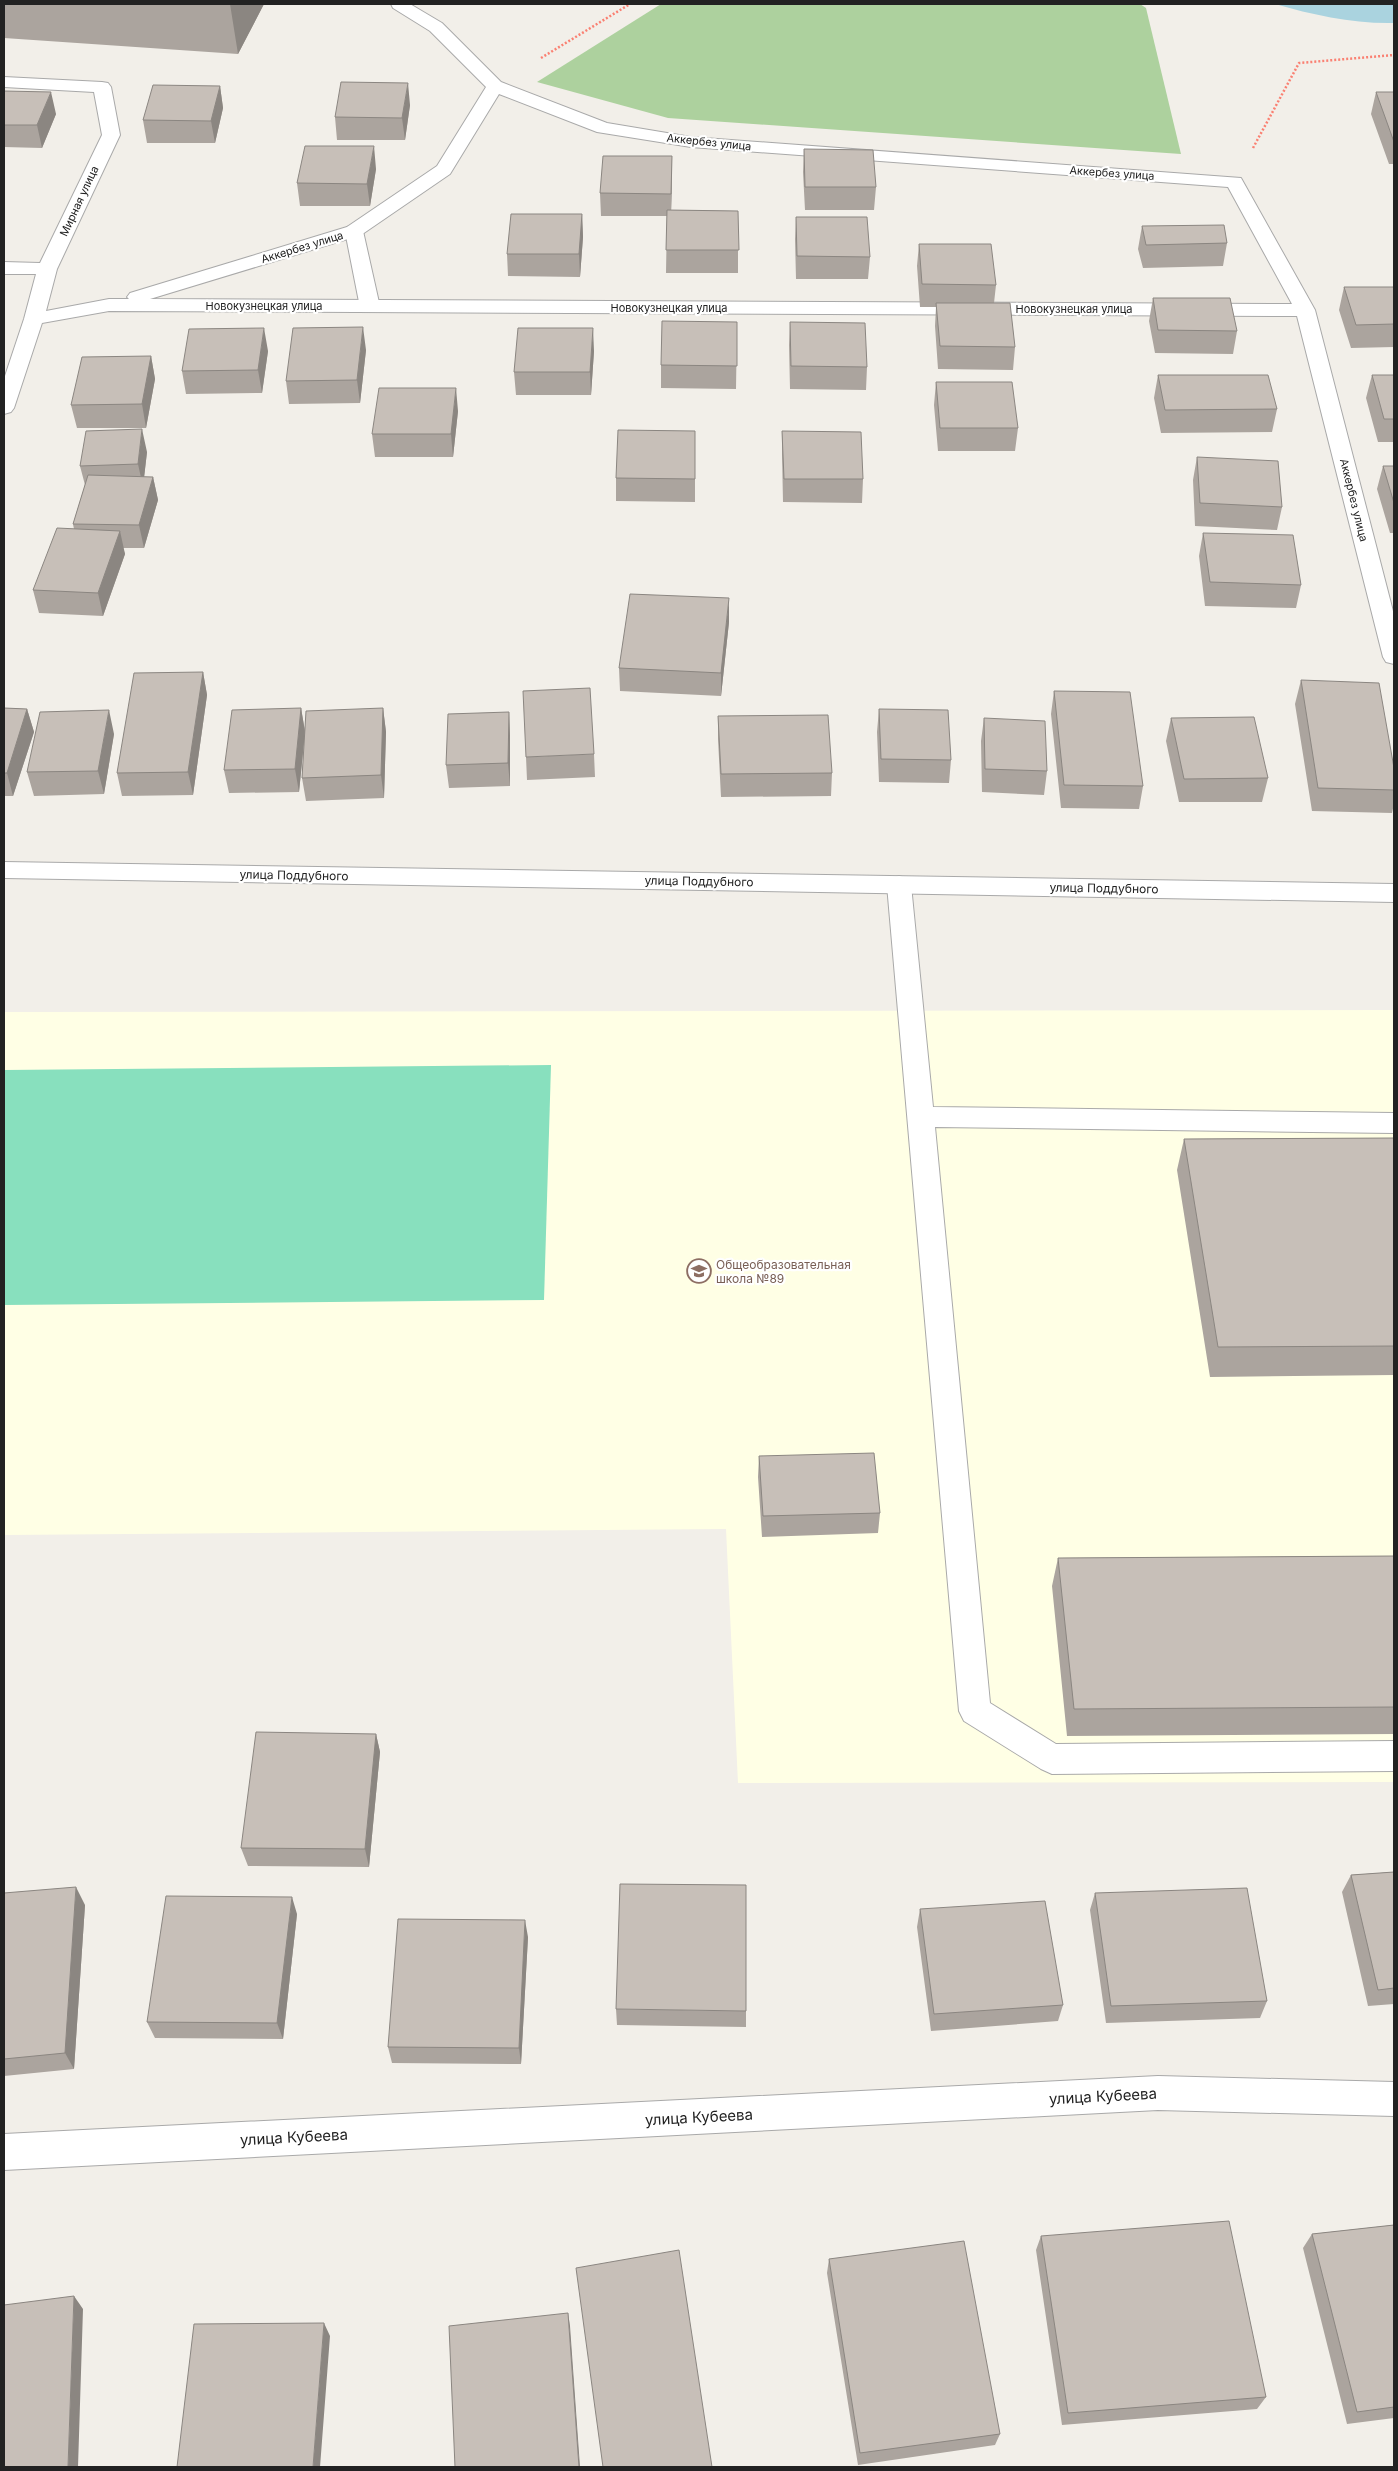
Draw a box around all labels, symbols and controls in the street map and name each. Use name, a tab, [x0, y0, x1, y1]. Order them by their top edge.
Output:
street label: Аккербез улица	[666, 131, 752, 153]
street label: Мирная улица	[57, 163, 101, 239]
street label: Аккербез улица	[1069, 163, 1155, 183]
street label: Аккербез улица	[259, 228, 345, 266]
street label: Новокузнецкая улица	[205, 299, 323, 313]
street label: Новокузнецкая улица	[610, 301, 728, 315]
street label: Новокузнецкая улица	[1015, 302, 1133, 316]
street label: Аккербез улица	[1337, 457, 1371, 543]
street label: улица Поддубного	[239, 867, 349, 883]
street label: улица Поддубного	[644, 873, 754, 889]
street label: улица Поддубного	[1049, 880, 1159, 896]
place label: Общеобразовательная школа №89	[716, 1257, 851, 1286]
school or university icon: Общеобразовательная школа №89	[686, 1258, 712, 1284]
street label: улица Кубеева	[1049, 2084, 1157, 2108]
street label: улица Кубеева	[645, 2105, 753, 2129]
street label: улица Кубеева	[240, 2125, 348, 2149]

